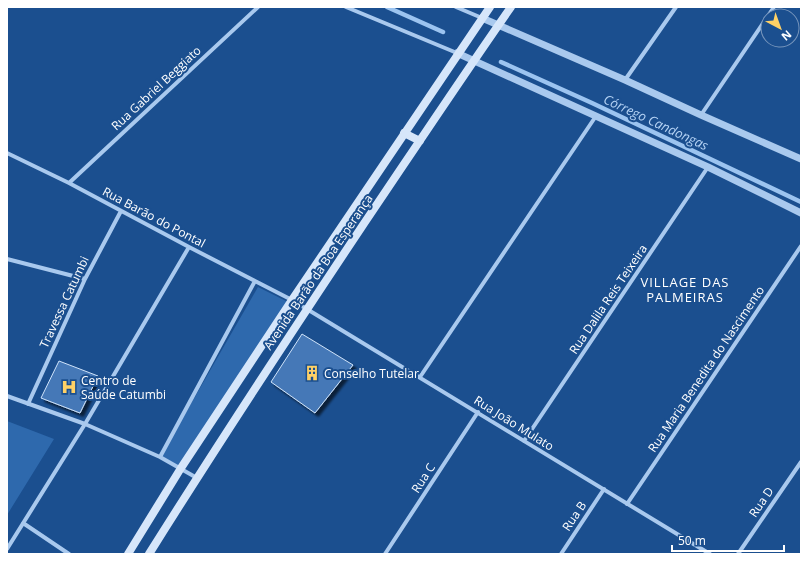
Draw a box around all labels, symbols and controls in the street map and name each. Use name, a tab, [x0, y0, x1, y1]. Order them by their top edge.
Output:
north arrow	[760, 8, 800, 48]
text: N	[779, 27, 795, 45]
street label: Rua Gabriel Beggiato	[107, 42, 205, 134]
water label: Córrego Candongas	[601, 90, 712, 154]
street label: Rua Barão do Pontal	[100, 183, 208, 251]
street label: Avenida Barão da Boa Esperança	[260, 191, 376, 353]
street label: Rua Dalila Reis Teixeira	[565, 241, 651, 357]
street label: Travessa Catumbi	[35, 253, 93, 351]
district label: VILLAGE DAS PALMEIRAS	[640, 273, 730, 306]
street label: Rua Maria Benedita do Nascimento	[644, 282, 768, 456]
building icon: Conselho Tutelar	[303, 364, 321, 382]
place label: Conselho Tutelar	[324, 365, 419, 382]
place label: Centro de Saúde Catumbi	[81, 372, 166, 403]
hospital icon: Centro de Saúde Catumbi	[60, 378, 78, 396]
street label: Rua João Mulato	[471, 392, 557, 454]
street label: Rua C	[407, 460, 439, 496]
street label: Rua D	[745, 483, 777, 521]
street label: Rua B	[558, 498, 590, 534]
scale bar	[672, 527, 784, 553]
text: 50 m	[678, 532, 706, 549]

